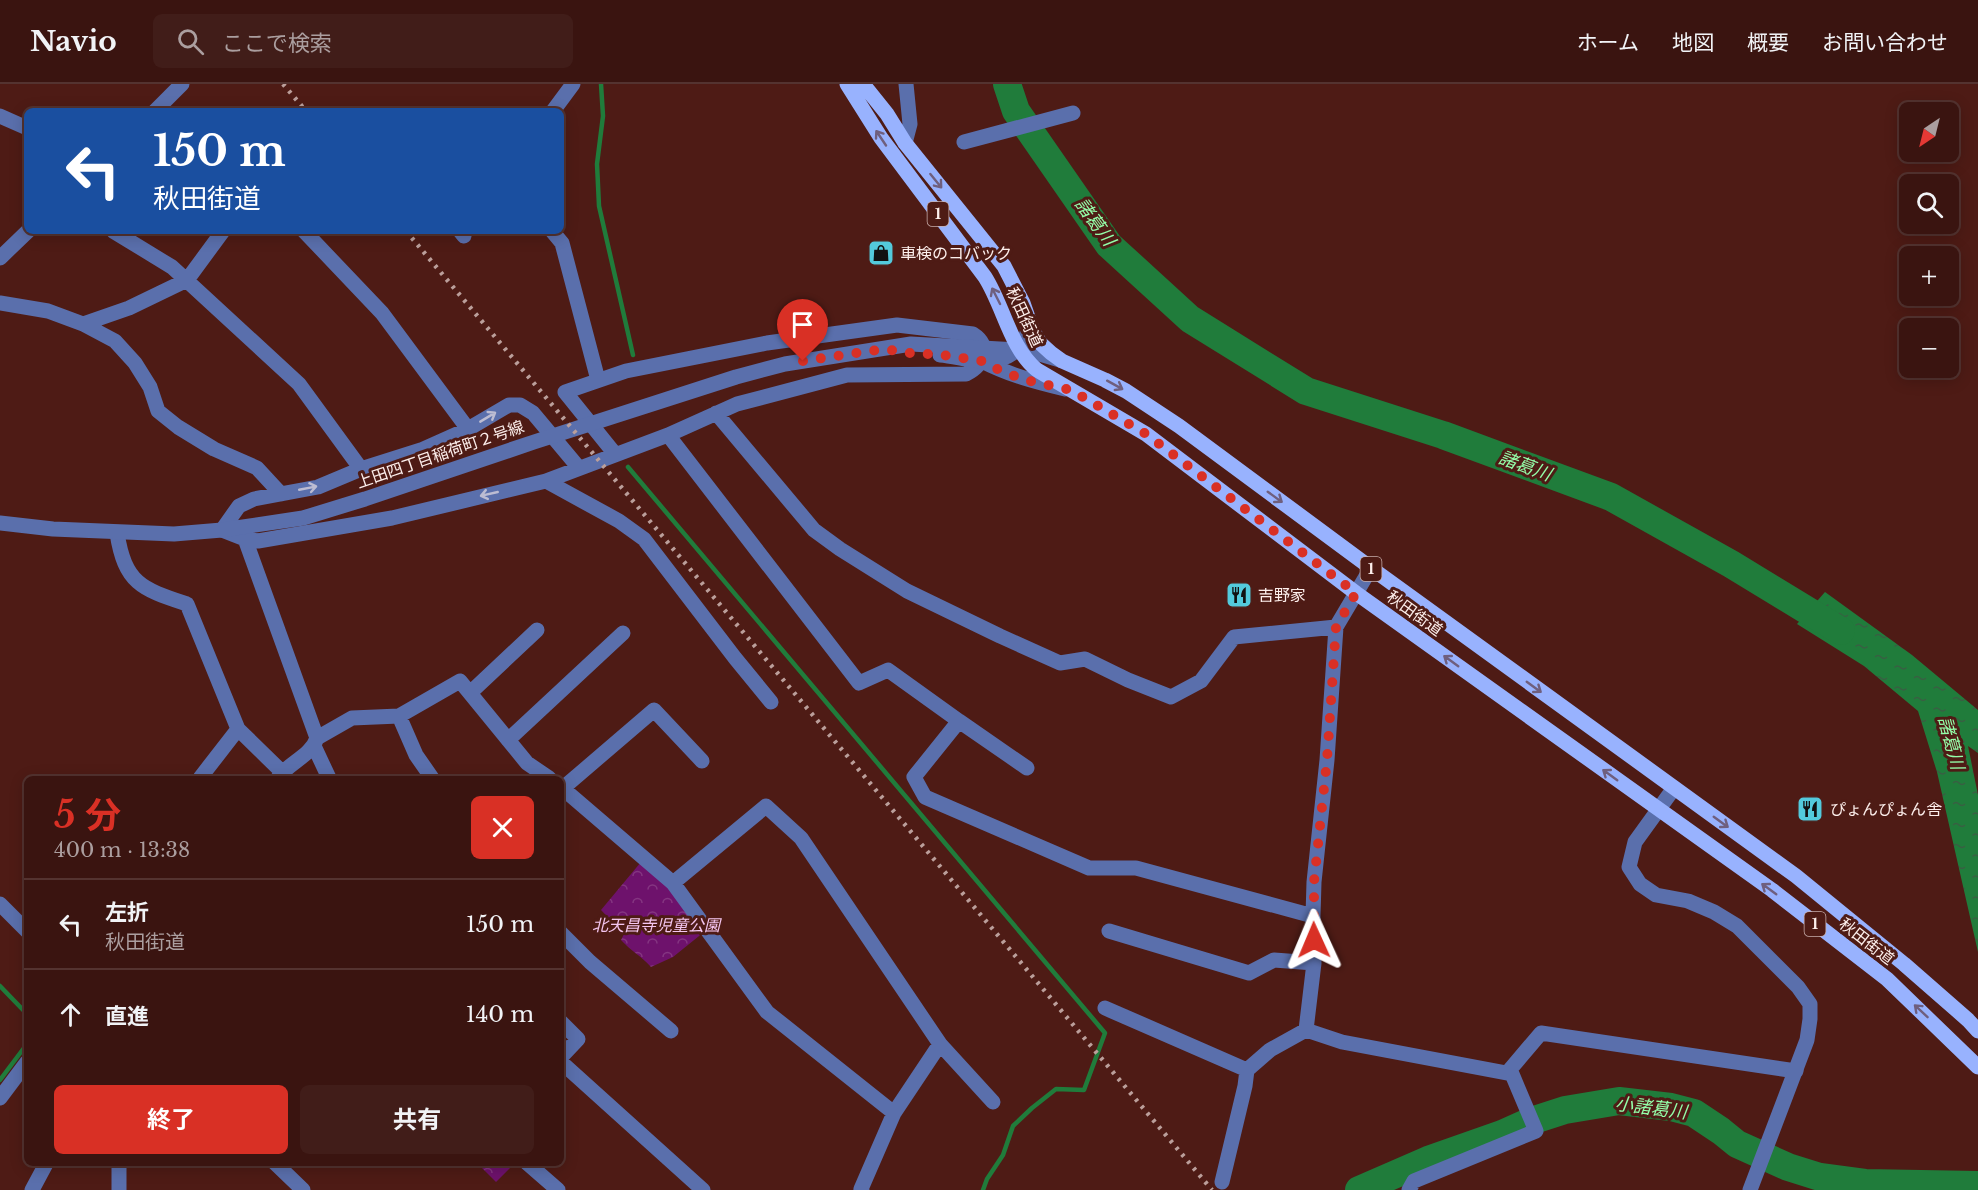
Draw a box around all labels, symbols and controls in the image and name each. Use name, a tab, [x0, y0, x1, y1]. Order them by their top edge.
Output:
search box	[153, 14, 573, 68]
text: Navio	[30, 24, 117, 59]
icon: search	[174, 25, 207, 58]
text: ここで検索	[222, 30, 332, 57]
text: ホーム	[1577, 30, 1639, 56]
text: 地図	[1672, 30, 1714, 56]
text: 概要	[1747, 30, 1789, 56]
text: お問い合わせ	[1822, 30, 1948, 56]
north arrow	[1899, 102, 1959, 162]
map controls	[1899, 102, 1959, 378]
text: 150 m	[153, 125, 286, 177]
one-way arrow	[875, 131, 887, 147]
icon: left	[54, 132, 132, 210]
one-way arrow	[929, 173, 942, 189]
button: search	[1899, 174, 1959, 234]
text: 秋田街道	[153, 182, 261, 215]
water label: 諸葛川	[1070, 194, 1121, 252]
road number: 1	[928, 202, 948, 226]
shop icon: 車検のコバック	[866, 238, 896, 268]
place label: 車検のコバック	[900, 243, 1012, 263]
button: +	[1899, 246, 1959, 306]
street label: 秋田街道	[1002, 284, 1048, 350]
one-way arrow	[989, 287, 1001, 305]
pin	[777, 299, 828, 361]
icon: arrive	[786, 308, 819, 341]
button: −	[1899, 318, 1959, 378]
one-way arrow	[1106, 379, 1123, 391]
one-way arrow	[479, 411, 496, 423]
street label: 上田四丁目稲荷町２号線	[354, 416, 526, 492]
water label: 諸葛川	[1496, 446, 1556, 486]
one-way arrow	[298, 482, 317, 494]
one-way arrow	[479, 489, 498, 501]
one-way arrow	[1266, 491, 1282, 503]
road number: 1	[1360, 557, 1382, 581]
restaurant icon: 吉野家	[1224, 580, 1254, 610]
place label: 吉野家	[1258, 585, 1306, 605]
street label: 秋田街道	[1383, 586, 1447, 640]
one-way arrow	[1444, 655, 1460, 667]
one-way arrow	[1525, 681, 1541, 693]
water label: 諸葛川	[1933, 714, 1969, 774]
one-way arrow	[1602, 768, 1618, 781]
text: 5 分	[54, 793, 121, 838]
restaurant icon: ぴょんぴょん舎	[1795, 794, 1825, 824]
button: close	[471, 796, 534, 859]
place label: ぴょんぴょん舎	[1830, 799, 1942, 819]
one-way arrow	[1713, 816, 1729, 829]
text: 400 m · 13:38	[54, 838, 190, 862]
one-way arrow	[1762, 882, 1778, 895]
text: 左折	[105, 899, 149, 926]
icon: left	[54, 908, 87, 941]
position arrow	[1282, 908, 1346, 972]
text: 150 m	[466, 911, 534, 938]
road number: 1	[1804, 912, 1826, 936]
street label: 秋田街道	[1836, 913, 1898, 969]
park label: 北天昌寺児童公園	[592, 915, 722, 935]
text: 秋田街道	[105, 930, 185, 954]
icon: ahead	[54, 998, 87, 1031]
text: 140 m	[466, 1001, 534, 1028]
text: 直進	[105, 1003, 149, 1030]
one-way arrow	[1914, 1004, 1929, 1018]
button: 終了	[54, 1085, 288, 1154]
button: 共有	[300, 1085, 534, 1154]
water label: 小諸葛川	[1614, 1093, 1690, 1124]

